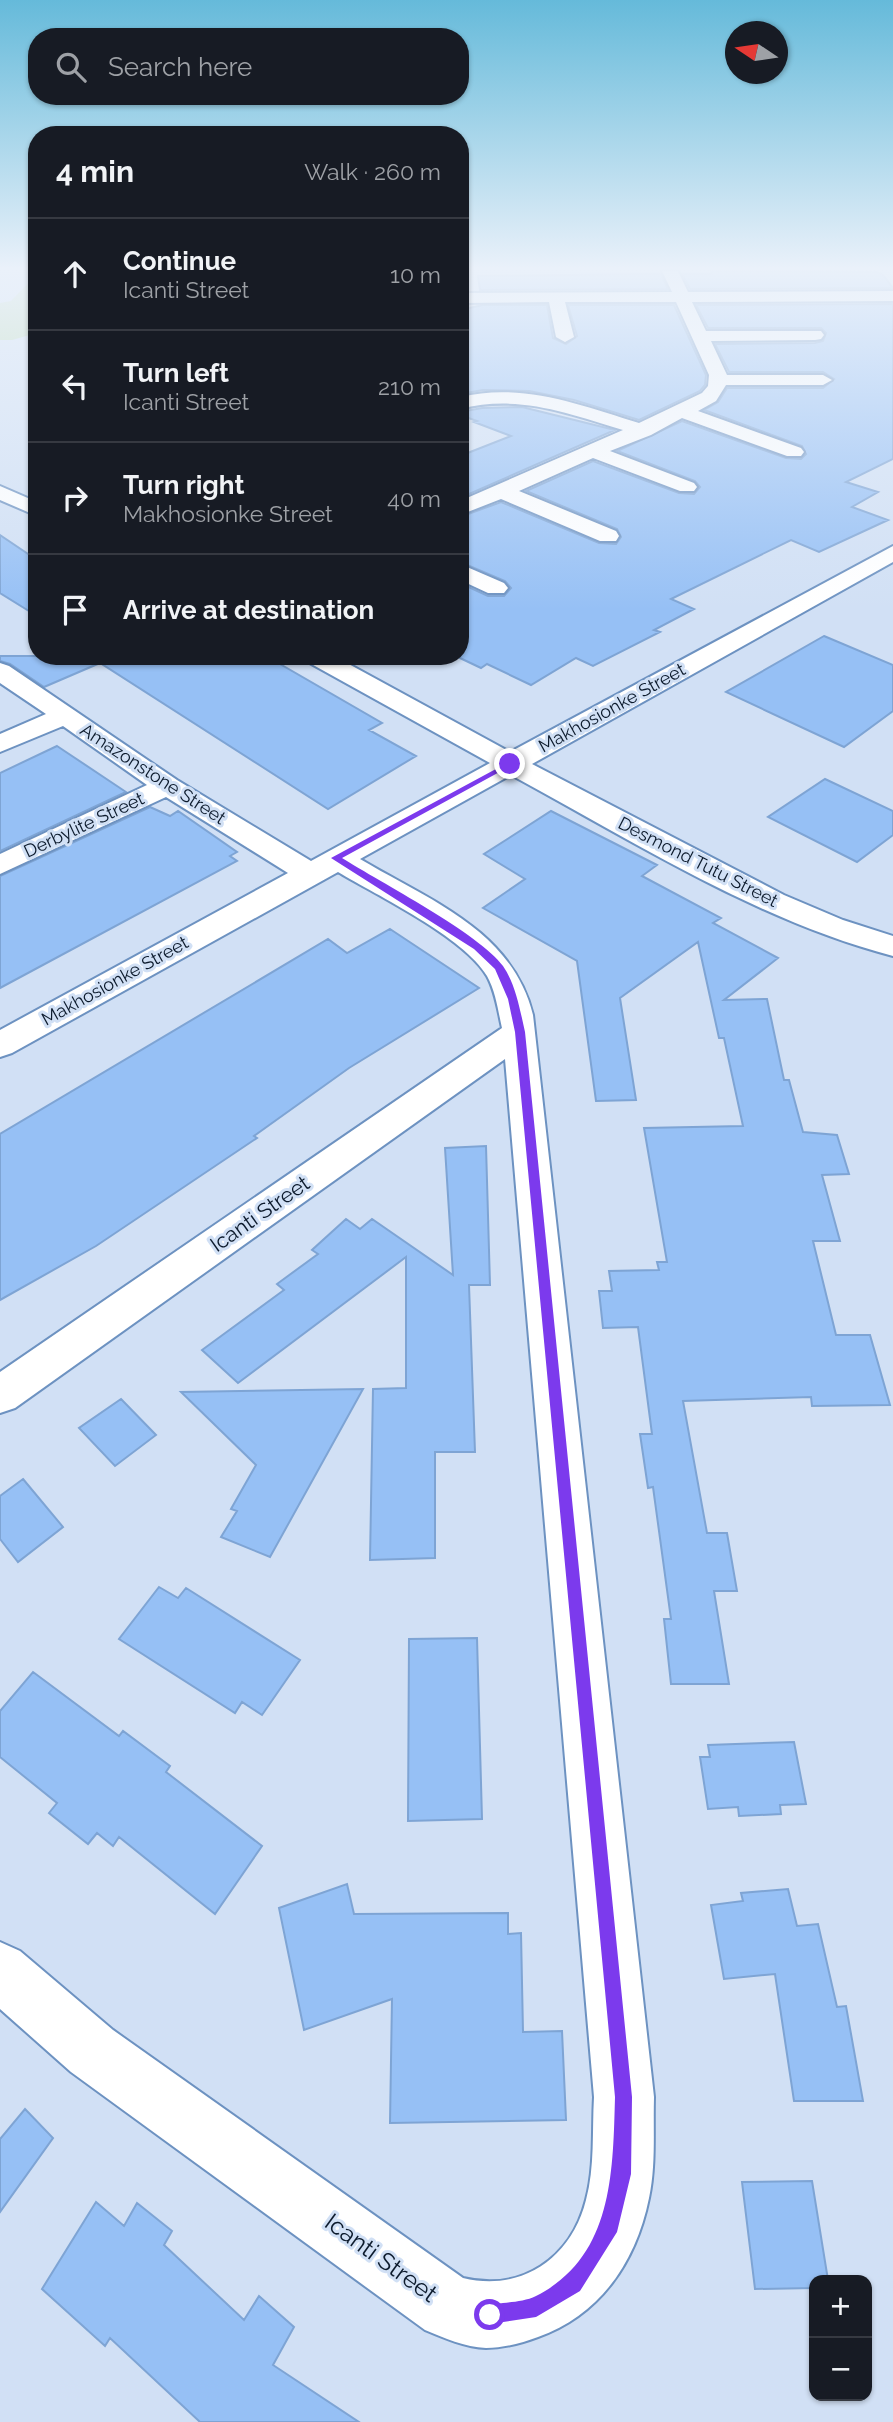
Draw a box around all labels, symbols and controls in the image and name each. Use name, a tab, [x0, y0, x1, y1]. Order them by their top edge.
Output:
north arrow	[725, 21, 788, 84]
search box	[28, 28, 469, 105]
icon: search	[52, 48, 90, 86]
text: Search here	[108, 52, 252, 82]
text: 4 min	[56, 154, 134, 189]
text: Walk · 260 m	[304, 158, 441, 185]
text: Continue	[123, 246, 236, 276]
icon: ahead	[56, 255, 94, 293]
text: 10 m	[390, 261, 441, 288]
text: Icanti Street	[123, 276, 249, 303]
text: Turn left	[123, 358, 229, 388]
icon: left	[56, 367, 94, 405]
text: 210 m	[378, 373, 441, 400]
text: Icanti Street	[123, 388, 249, 415]
text: Turn right	[123, 470, 244, 500]
icon: right	[56, 479, 94, 517]
text: 40 m	[387, 485, 441, 512]
text: Makhosionke Street	[123, 500, 333, 527]
icon: arrive	[56, 591, 94, 629]
text: Arrive at destination	[123, 595, 374, 625]
street label: Makhosionke Street	[535, 659, 689, 757]
street label: Amazonstone Street	[77, 719, 230, 828]
route end	[494, 748, 525, 779]
street label: Derbylite Street	[20, 788, 147, 862]
street label: Desmond Tutu Street	[615, 812, 782, 911]
street label: Makhosionke Street	[38, 932, 192, 1030]
street label: Icanti Street	[205, 1170, 314, 1257]
street label: Icanti Street	[319, 2207, 443, 2308]
map controls	[809, 2275, 872, 2401]
button: +	[809, 2275, 872, 2338]
route start	[474, 2299, 505, 2330]
button: −	[809, 2338, 872, 2401]

